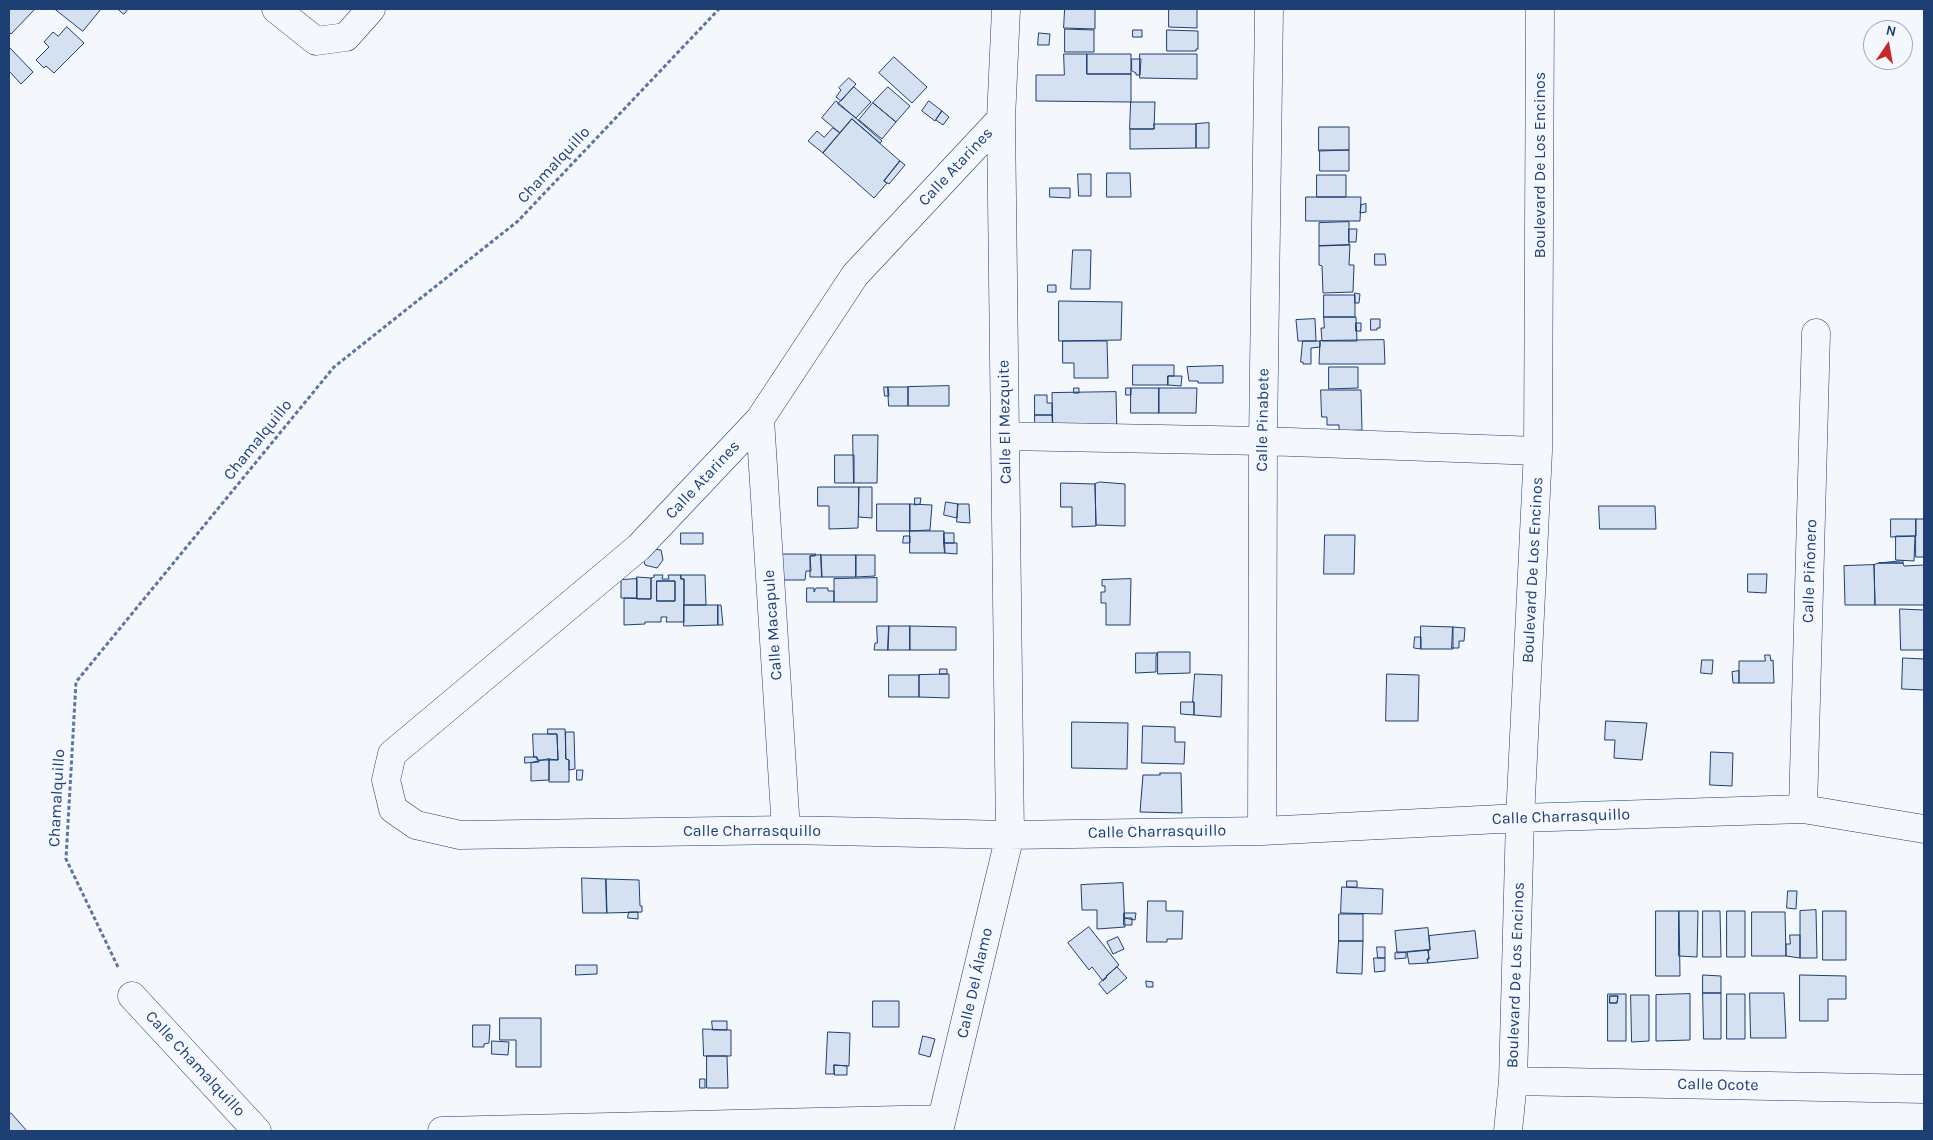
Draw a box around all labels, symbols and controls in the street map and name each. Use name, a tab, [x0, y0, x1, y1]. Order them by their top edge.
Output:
north arrow	[1863, 20, 1913, 70]
text: N	[1884, 21, 1898, 40]
street label: Boulevard De Los Encinos	[1530, 72, 1550, 258]
street label: Chamalquillo	[514, 123, 594, 207]
street label: Calle Atarines	[915, 124, 997, 210]
street label: Calle El Mezquite	[994, 360, 1016, 484]
street label: Calle Pinabete	[1252, 368, 1274, 472]
street label: Chamalquillo	[220, 396, 296, 484]
street label: Calle Atarines	[662, 437, 744, 523]
street label: Boulevard De Los Encinos	[1519, 476, 1547, 664]
street label: Calle Piñonero	[1799, 519, 1821, 623]
street label: Calle Macapule	[760, 569, 786, 681]
street label: Chamalquillo	[45, 749, 69, 847]
street label: Calle Charrasquillo	[1492, 805, 1630, 829]
street label: Calle Charrasquillo	[683, 821, 821, 841]
street label: Calle Charrasquillo	[1088, 821, 1226, 843]
street label: Boulevard De Los Encinos	[1503, 881, 1529, 1069]
street label: Calle Del Álamo	[953, 926, 997, 1040]
street label: Calle Chamalquillo	[141, 1007, 249, 1121]
street label: Calle Ocote	[1677, 1075, 1759, 1095]

